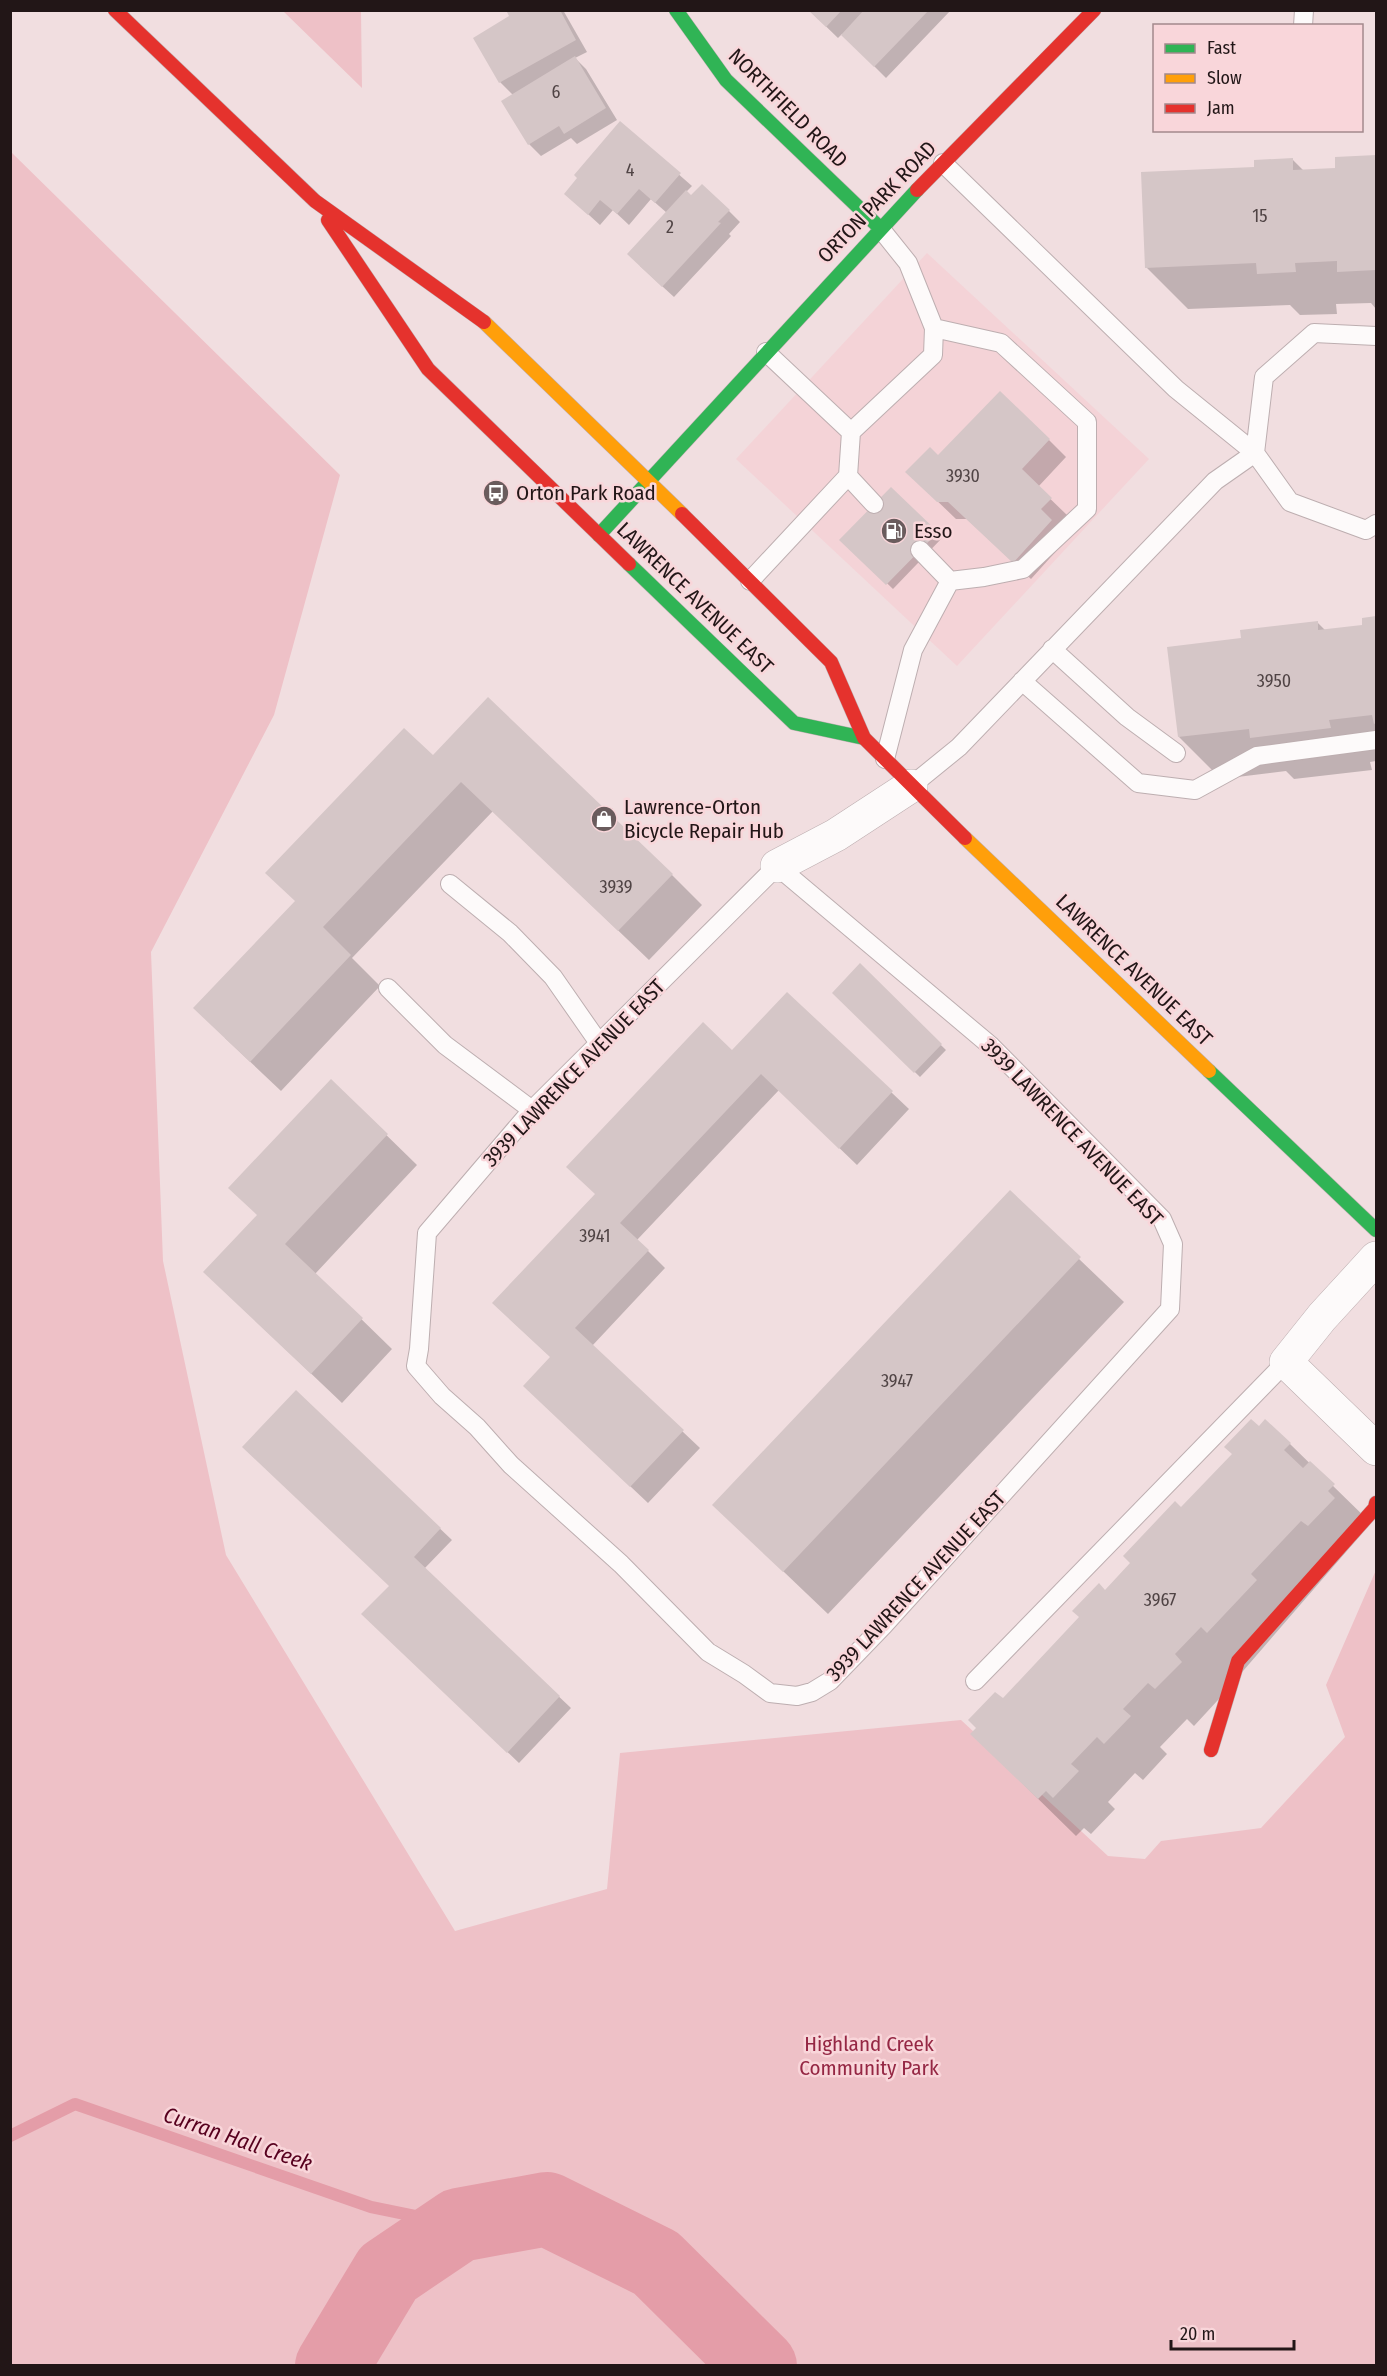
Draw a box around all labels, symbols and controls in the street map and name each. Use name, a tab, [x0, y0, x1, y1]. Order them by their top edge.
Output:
legend	[1153, 24, 1363, 132]
text: Fast	[1207, 37, 1236, 59]
street label: NORTHFIELD ROAD	[723, 43, 853, 173]
text: Slow	[1207, 67, 1242, 89]
house number: 6	[552, 81, 561, 103]
text: Jam	[1207, 97, 1235, 119]
street label: ORTON PARK ROAD	[812, 135, 942, 269]
house number: 4	[626, 159, 635, 181]
house number: 15	[1252, 205, 1268, 227]
house number: 2	[666, 216, 674, 238]
house number: 3930	[946, 465, 980, 487]
bus stop icon: Orton Park Road	[481, 478, 511, 508]
place label: Orton Park Road	[516, 480, 656, 506]
fuel station icon: Esso	[879, 516, 909, 546]
street label: LAWRENCE AVENUE EAST	[611, 517, 779, 680]
place label: Esso	[914, 518, 953, 544]
house number: 3950	[1257, 670, 1291, 692]
place label: Lawrence-Orton Bicycle Repair Hub	[624, 794, 784, 844]
shop icon: Lawrence-Orton Bicycle Repair Hub	[589, 804, 619, 834]
house number: 3939	[600, 876, 632, 898]
street label: LAWRENCE AVENUE EAST	[1050, 889, 1218, 1052]
street label: 3939 LAWRENCE AVENUE EAST	[478, 974, 671, 1172]
street label: 3939 LAWRENCE AVENUE EAST	[976, 1033, 1169, 1231]
house number: 3941	[579, 1225, 611, 1247]
house number: 3947	[881, 1370, 913, 1392]
street label: 3939 LAWRENCE AVENUE EAST	[821, 1485, 1011, 1687]
house number: 3967	[1144, 1589, 1176, 1611]
park label: Highland Creek Community Park	[799, 2031, 939, 2081]
water label: Curran Hall Creek	[160, 2101, 316, 2177]
scale bar	[1171, 2313, 1294, 2351]
text: 20 m	[1180, 2323, 1215, 2345]

